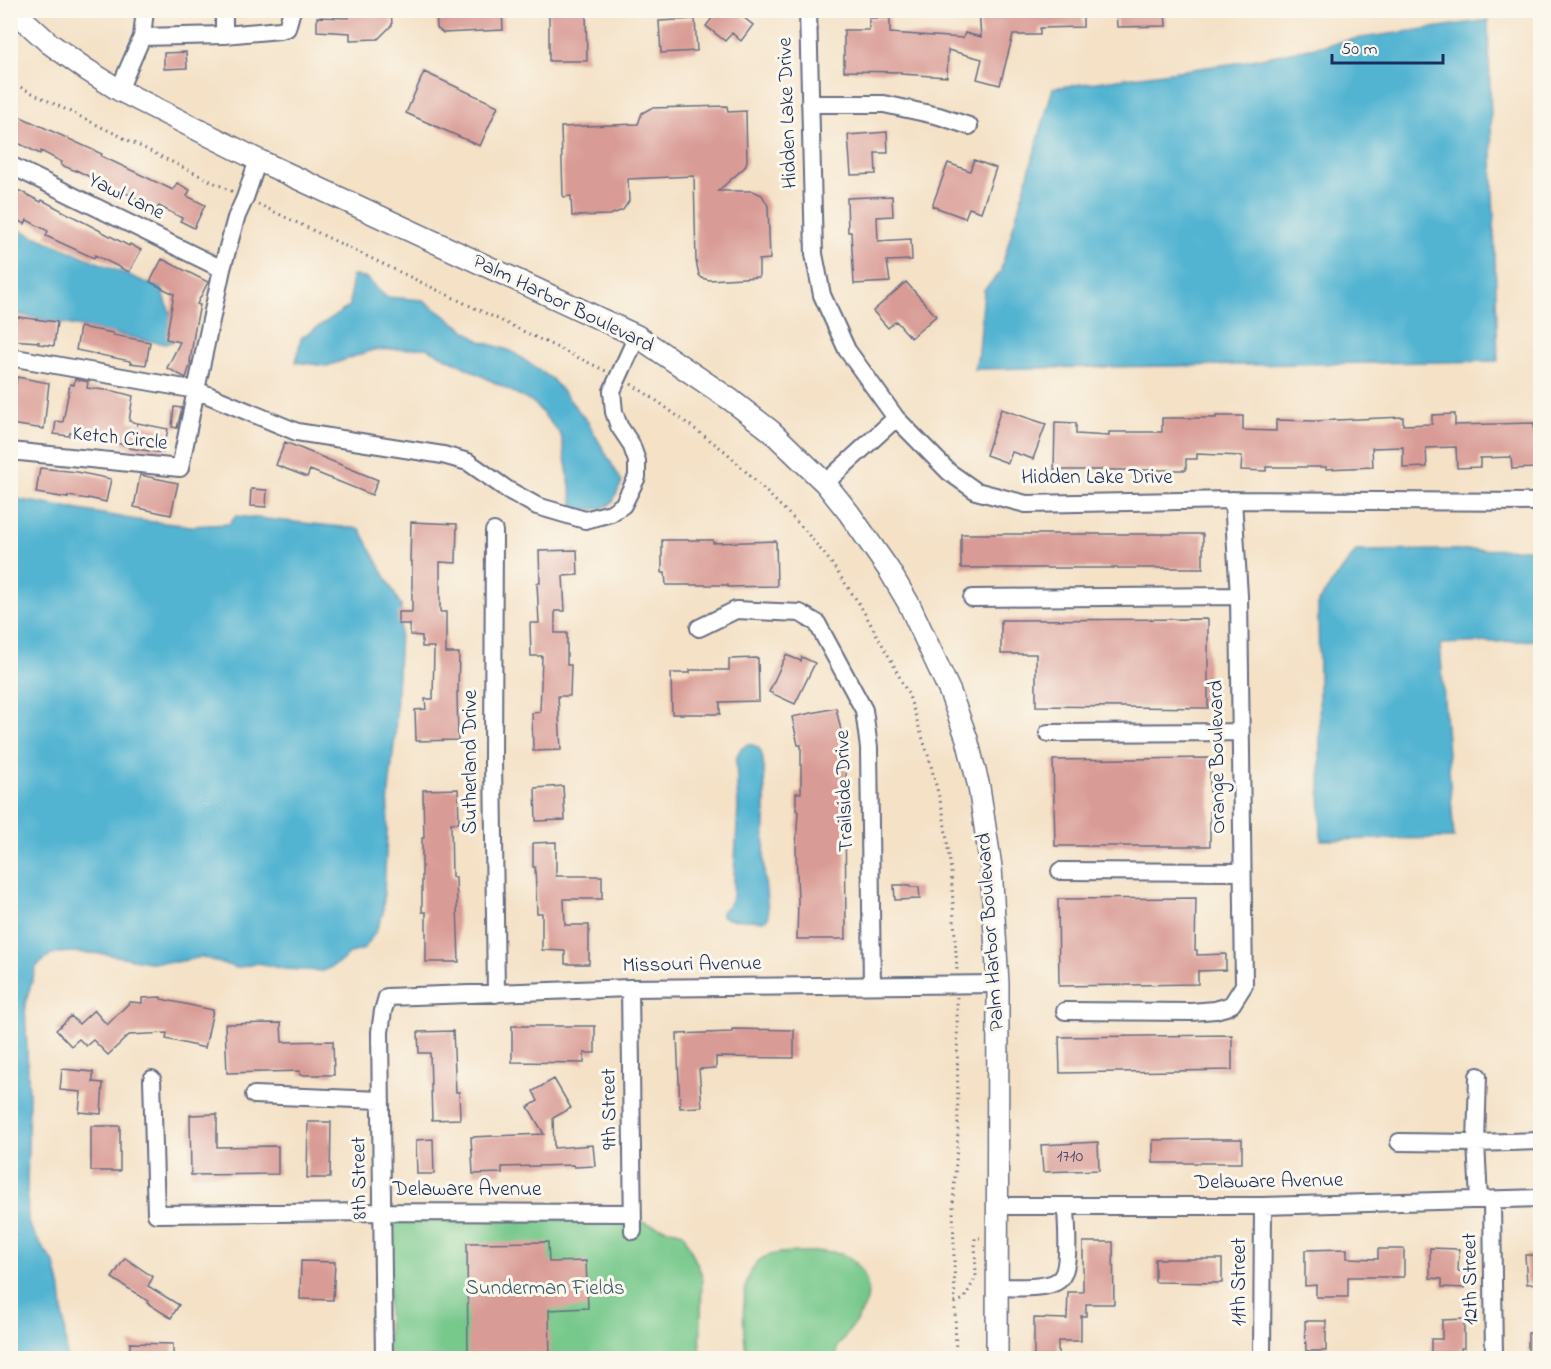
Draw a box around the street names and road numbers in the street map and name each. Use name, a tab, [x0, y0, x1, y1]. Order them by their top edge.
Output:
street label: Hidden Lake Drive	[770, 36, 806, 189]
street label: Yawl Lane	[83, 166, 170, 229]
street label: Palm Harbor Boulevard	[467, 247, 659, 361]
street label: Ketch Circle	[71, 419, 170, 459]
street label: Hidden Lake Drive	[1021, 463, 1173, 493]
street label: Orange Boulevard	[1202, 680, 1236, 834]
street label: Sutherland Drive	[456, 689, 486, 834]
street label: Trailside Drive	[828, 729, 862, 852]
street label: Palm Harbor Boulevard	[969, 832, 1013, 1032]
street label: Missouri Avenue	[622, 949, 762, 981]
street label: 9th Street	[594, 1068, 626, 1150]
street label: 8th Street	[344, 1136, 376, 1220]
street label: Delaware Avenue	[1193, 1166, 1344, 1198]
street label: Delaware Avenue	[392, 1175, 542, 1205]
street label: 12th Street	[1455, 1233, 1487, 1325]
street label: 11th Street	[1225, 1238, 1255, 1326]

